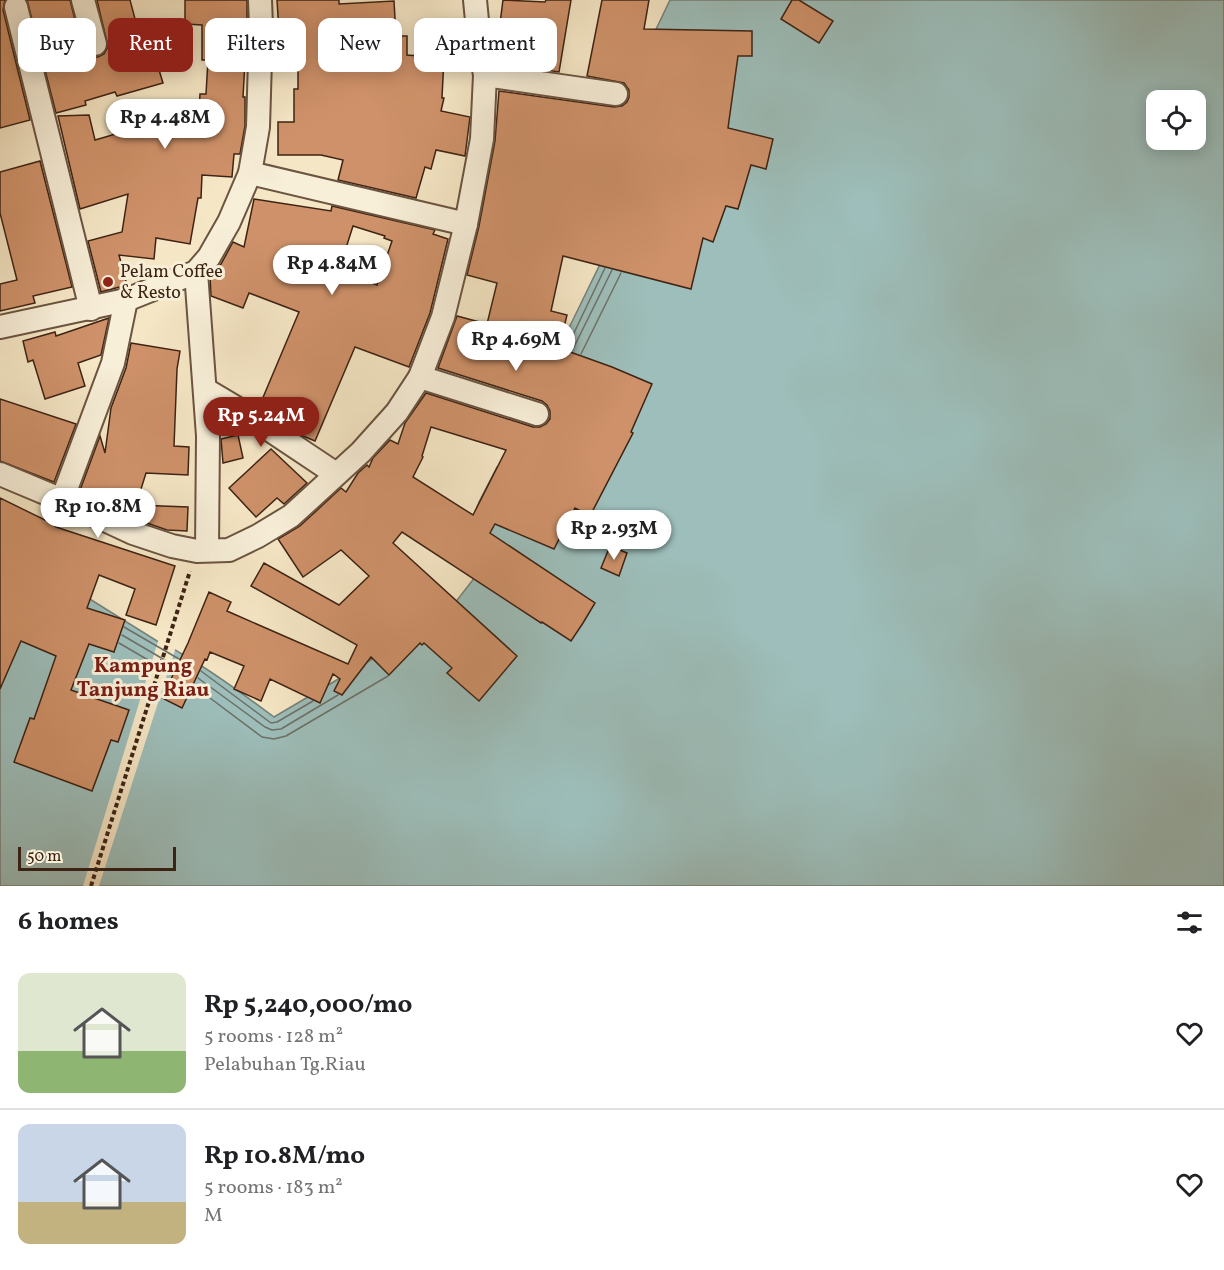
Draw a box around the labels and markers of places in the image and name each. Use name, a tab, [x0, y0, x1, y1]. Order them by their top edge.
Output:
pin: Rp 4.48M	[103, 99, 227, 150]
pin: Rp 4.84M	[270, 245, 394, 296]
place label: Pelam Coffee & Resto	[120, 260, 223, 306]
marker: Pelam Coffee & Resto	[101, 275, 115, 289]
pin: Rp 4.69M	[454, 321, 578, 372]
pin: Rp 5.24M	[199, 397, 323, 448]
pin: Rp 10.8M	[36, 488, 160, 539]
pin: Rp 2.93M	[552, 510, 676, 561]

